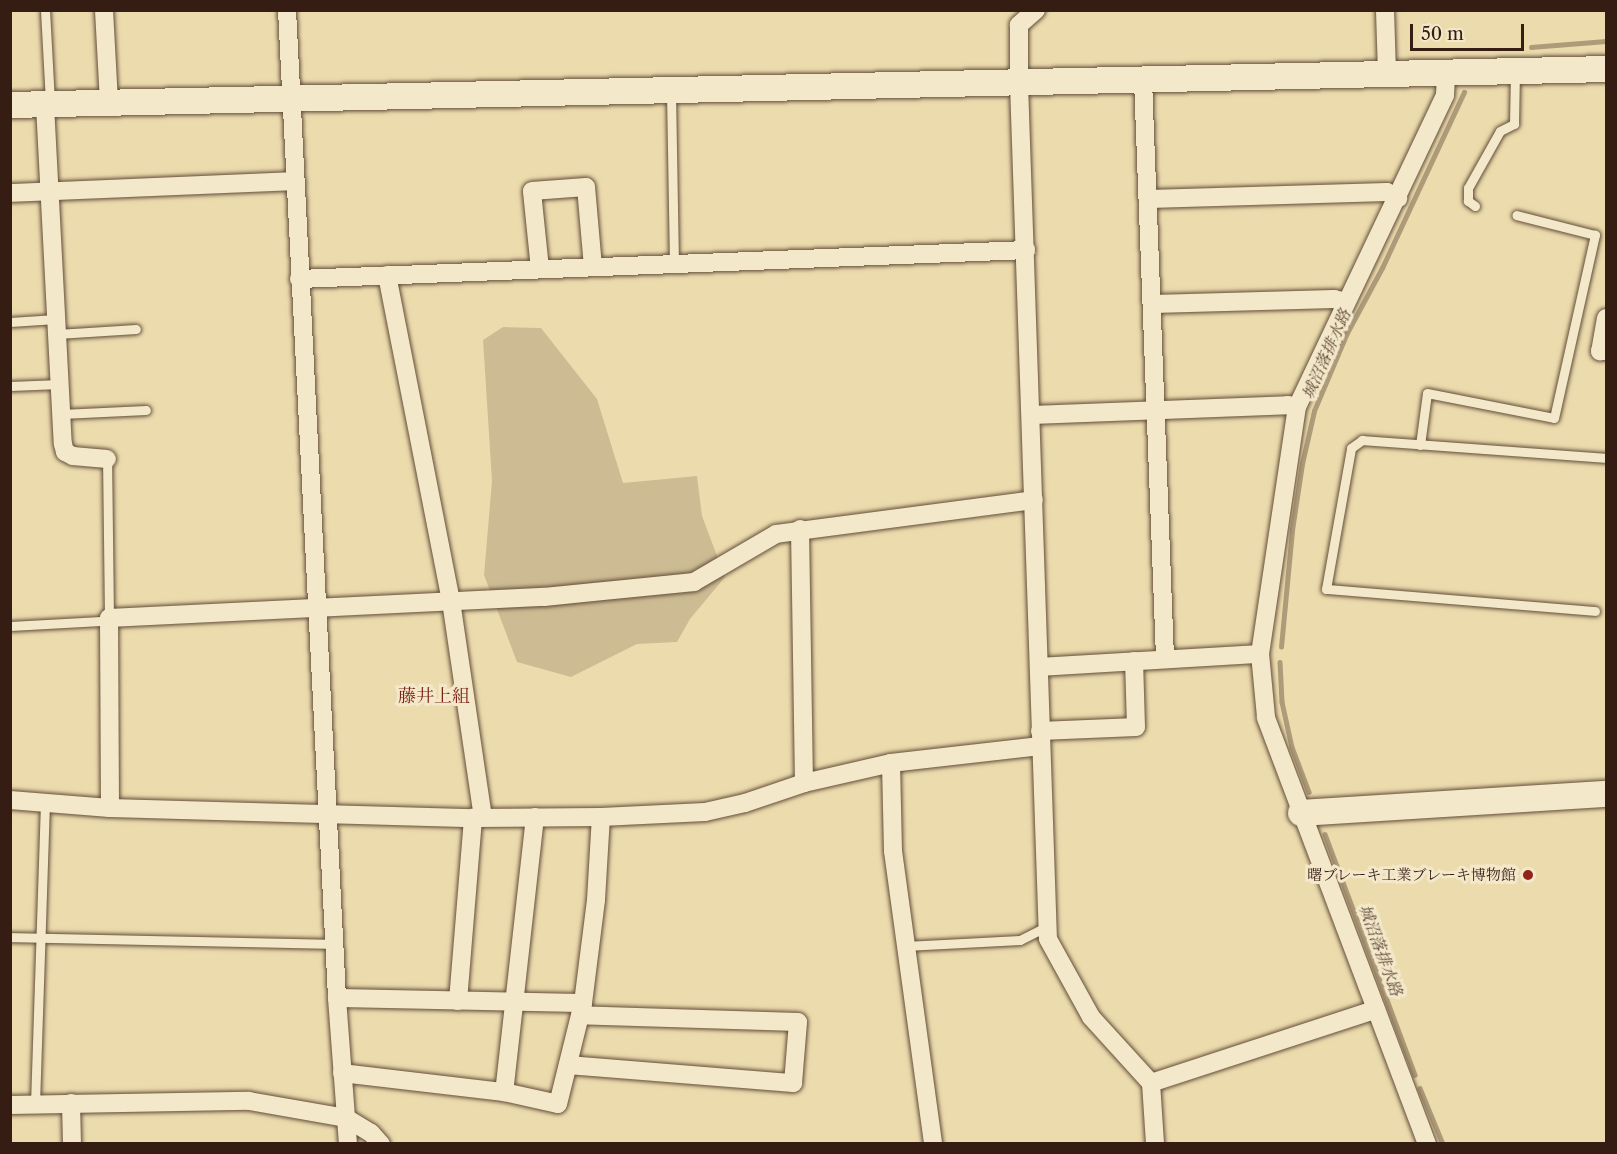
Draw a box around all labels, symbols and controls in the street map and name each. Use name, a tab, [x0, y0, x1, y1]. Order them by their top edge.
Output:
scale bar	[1413, 12, 1527, 50]
text: 50 m	[1421, 23, 1464, 45]
water label: 城沼落排水路	[1298, 306, 1354, 402]
district label: 藤井上組	[398, 685, 470, 707]
place label: 曙ブレーキ工業ブレーキ博物館	[1306, 866, 1516, 884]
marker: 曙ブレーキ工業ブレーキ博物館	[1521, 868, 1535, 882]
water label: 城沼落排水路	[1356, 902, 1406, 998]

